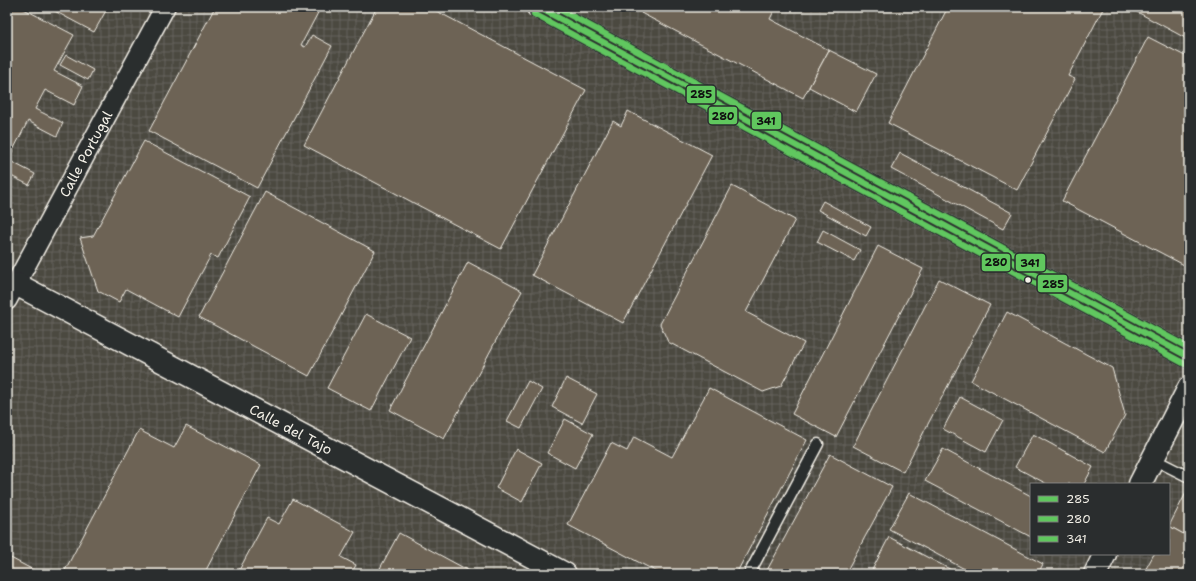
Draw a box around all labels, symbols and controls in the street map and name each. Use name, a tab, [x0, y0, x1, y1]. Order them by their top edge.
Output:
line badge: 285	[686, 85, 716, 104]
text: 285	[690, 87, 712, 102]
line badge: 280	[708, 106, 738, 125]
street label: Calle Portugal	[55, 107, 117, 200]
text: 280	[712, 109, 735, 124]
line badge: 341	[751, 111, 782, 130]
text: 341	[756, 114, 776, 129]
line badge: 280	[981, 253, 1011, 272]
line badge: 341	[1015, 253, 1046, 272]
text: 280	[985, 255, 1008, 270]
text: 341	[1020, 256, 1040, 271]
line badge: 285	[1037, 274, 1068, 293]
unlabelled marker	[1023, 275, 1033, 285]
text: 285	[1042, 277, 1064, 292]
street label: Calle del Tajo	[246, 400, 336, 459]
legend	[1030, 483, 1170, 555]
text: 285	[1066, 491, 1090, 507]
text: 280	[1066, 511, 1091, 527]
text: 341	[1066, 531, 1087, 547]

